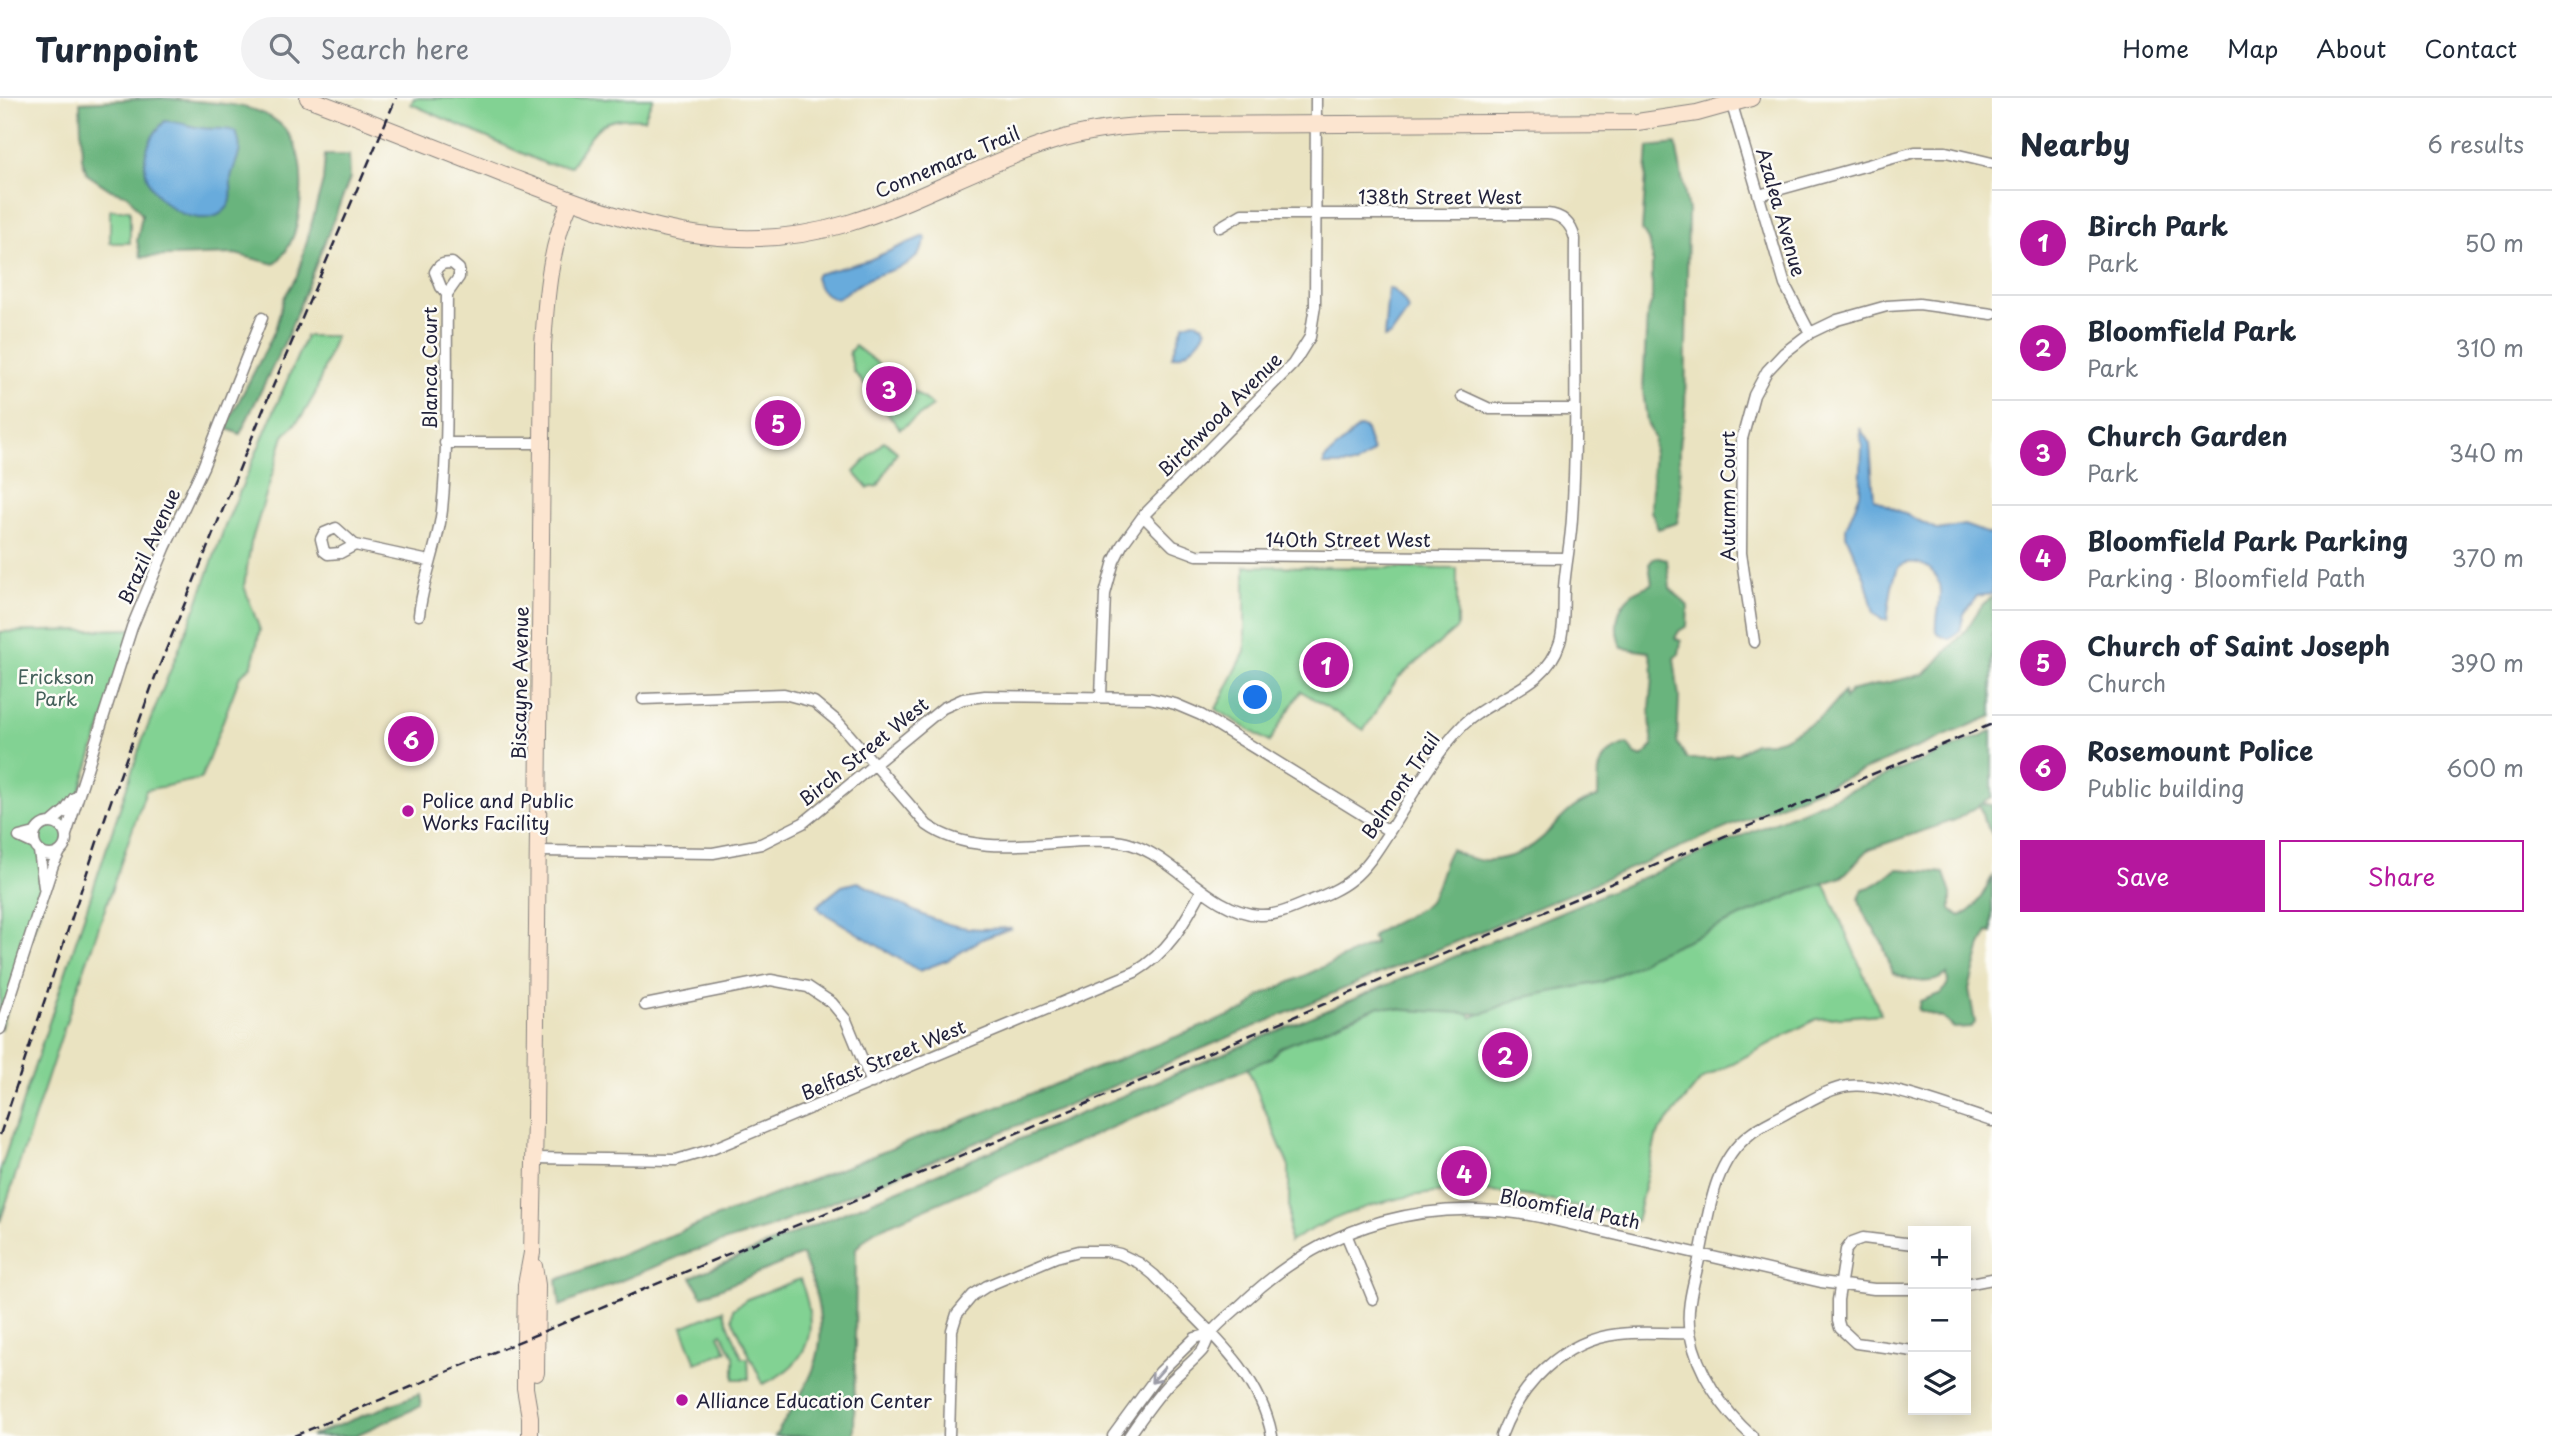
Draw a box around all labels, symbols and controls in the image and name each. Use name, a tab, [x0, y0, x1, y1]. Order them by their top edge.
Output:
search box	[241, 17, 731, 80]
text: Turnpoint	[35, 23, 199, 73]
icon: search	[265, 29, 303, 67]
text: Search here	[321, 29, 469, 68]
text: Home	[2122, 30, 2189, 66]
text: Map	[2227, 30, 2278, 66]
text: About	[2316, 30, 2386, 66]
text: Contact	[2424, 30, 2517, 66]
street label: Connemara Trail	[870, 118, 1024, 204]
text: Nearby	[2020, 121, 2130, 166]
text: 6 results	[2428, 126, 2524, 161]
street label: Azalea Avenue	[1750, 144, 1814, 280]
street label: 138th Street West	[1358, 182, 1522, 210]
text: Birch Park	[2087, 206, 2228, 245]
text: 1	[2038, 225, 2049, 260]
text: 50 m	[2464, 225, 2524, 260]
text: Park	[2087, 245, 2138, 280]
street label: Blanca Court	[415, 306, 443, 430]
text: Bloomfield Park	[2087, 311, 2296, 350]
text: 2	[2035, 330, 2051, 365]
text: 310 m	[2455, 330, 2524, 365]
street label: Birchwood Avenue	[1150, 345, 1288, 483]
text: Park	[2087, 350, 2138, 385]
pin: 3	[866, 363, 912, 415]
pin: 5	[755, 397, 801, 449]
text: Church Garden	[2087, 416, 2288, 455]
street label: Autumn Court	[1713, 431, 1741, 561]
text: 3	[2035, 435, 2051, 470]
text: 340 m	[2449, 435, 2524, 470]
text: Park	[2087, 455, 2138, 490]
street label: Brazil Avenue	[110, 483, 186, 609]
text: Bloomfield Park Parking	[2087, 521, 2408, 560]
street label: 140th Street West	[1265, 525, 1431, 553]
text: 4	[2035, 540, 2051, 575]
text: 370 m	[2451, 540, 2524, 575]
text: Parking · Bloomfield Path	[2087, 560, 2366, 595]
street label: Biscayne Avenue	[504, 606, 534, 760]
text: Church of Saint Joseph	[2087, 626, 2390, 665]
pin: 1	[1303, 639, 1349, 691]
text: 5	[2036, 645, 2050, 680]
text: 390 m	[2450, 645, 2524, 680]
park label: Erickson Park	[18, 662, 94, 712]
text: Church	[2087, 665, 2166, 700]
your location	[1238, 680, 1272, 714]
street label: Birch Street West	[792, 690, 934, 812]
pin: 6	[388, 713, 434, 765]
street label: Belmont Trail	[1354, 726, 1446, 844]
text: Rosemount Police	[2087, 731, 2313, 770]
text: 6	[2035, 750, 2051, 785]
text: 600 m	[2446, 750, 2524, 785]
text: Public building	[2087, 770, 2244, 805]
place label: Police and Public Works Facility	[422, 786, 574, 836]
marker: Police and Public Works Facility	[400, 803, 416, 819]
button: Save	[2020, 840, 2265, 912]
button: Share	[2279, 840, 2524, 912]
street label: Belfast Street West	[796, 1012, 970, 1106]
pin: 2	[1482, 1029, 1528, 1081]
pin: 4	[1441, 1147, 1487, 1199]
street label: Bloomfield Path	[1497, 1181, 1643, 1235]
map controls	[1908, 1226, 1971, 1415]
button: +	[1908, 1226, 1971, 1289]
button: −	[1908, 1289, 1971, 1352]
button: layers	[1908, 1352, 1971, 1415]
one-way arrow	[1150, 1366, 1166, 1384]
place label: Alliance Education Center	[696, 1386, 932, 1414]
marker: Alliance Education Center	[674, 1392, 690, 1408]

